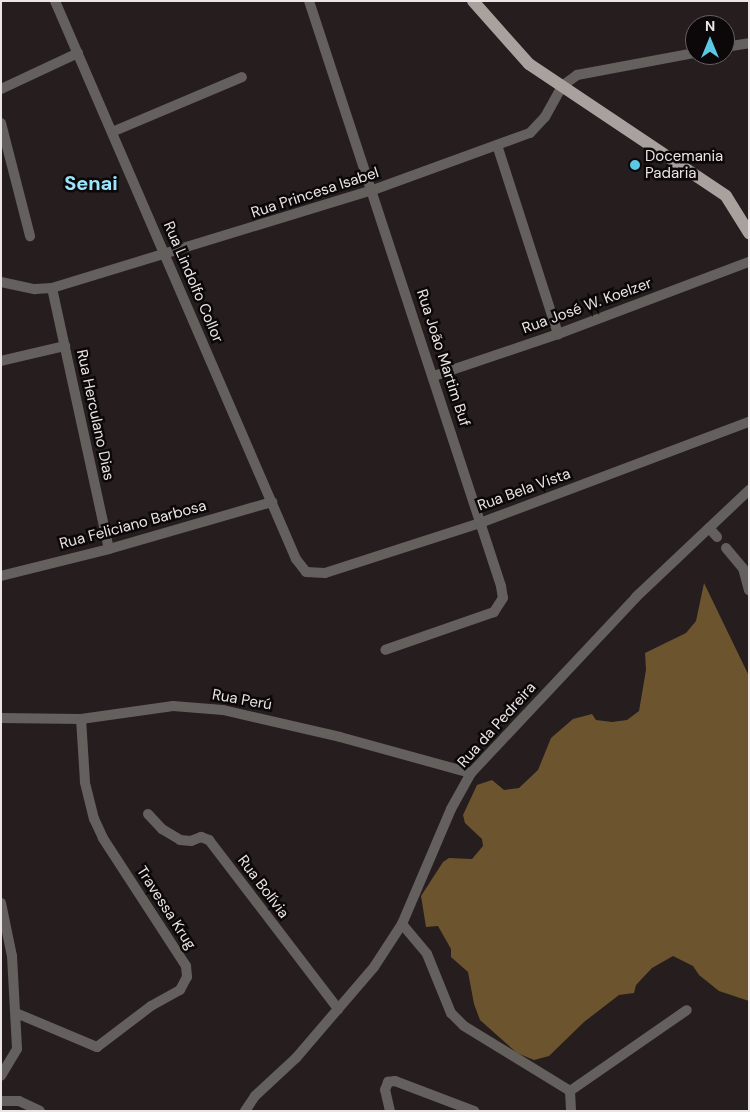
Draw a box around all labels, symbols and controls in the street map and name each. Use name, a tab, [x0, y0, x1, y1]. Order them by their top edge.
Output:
north arrow	[685, 15, 735, 65]
text: N	[705, 17, 715, 35]
place label: Docemania Padaria	[645, 147, 723, 182]
marker: Docemania Padaria	[629, 159, 641, 171]
street label: Rua Princesa Isabel	[249, 164, 381, 222]
district label: Senai	[64, 171, 118, 195]
street label: Rua Lindolfo Collor	[159, 219, 227, 345]
street label: Rua José W. Koelzer	[520, 274, 654, 338]
street label: Rua João Martim Buf	[412, 287, 474, 429]
street label: Rua Herculano Dias	[72, 348, 118, 482]
street label: Rua Bela Vista	[475, 465, 573, 515]
street label: Rua Feliciano Barbosa	[58, 497, 208, 553]
street label: Rua da Pedreira	[454, 679, 540, 771]
street label: Rua Perú	[211, 686, 273, 714]
street label: Rua Bolívia	[234, 852, 292, 922]
street label: Travessa Krug	[132, 863, 200, 953]

